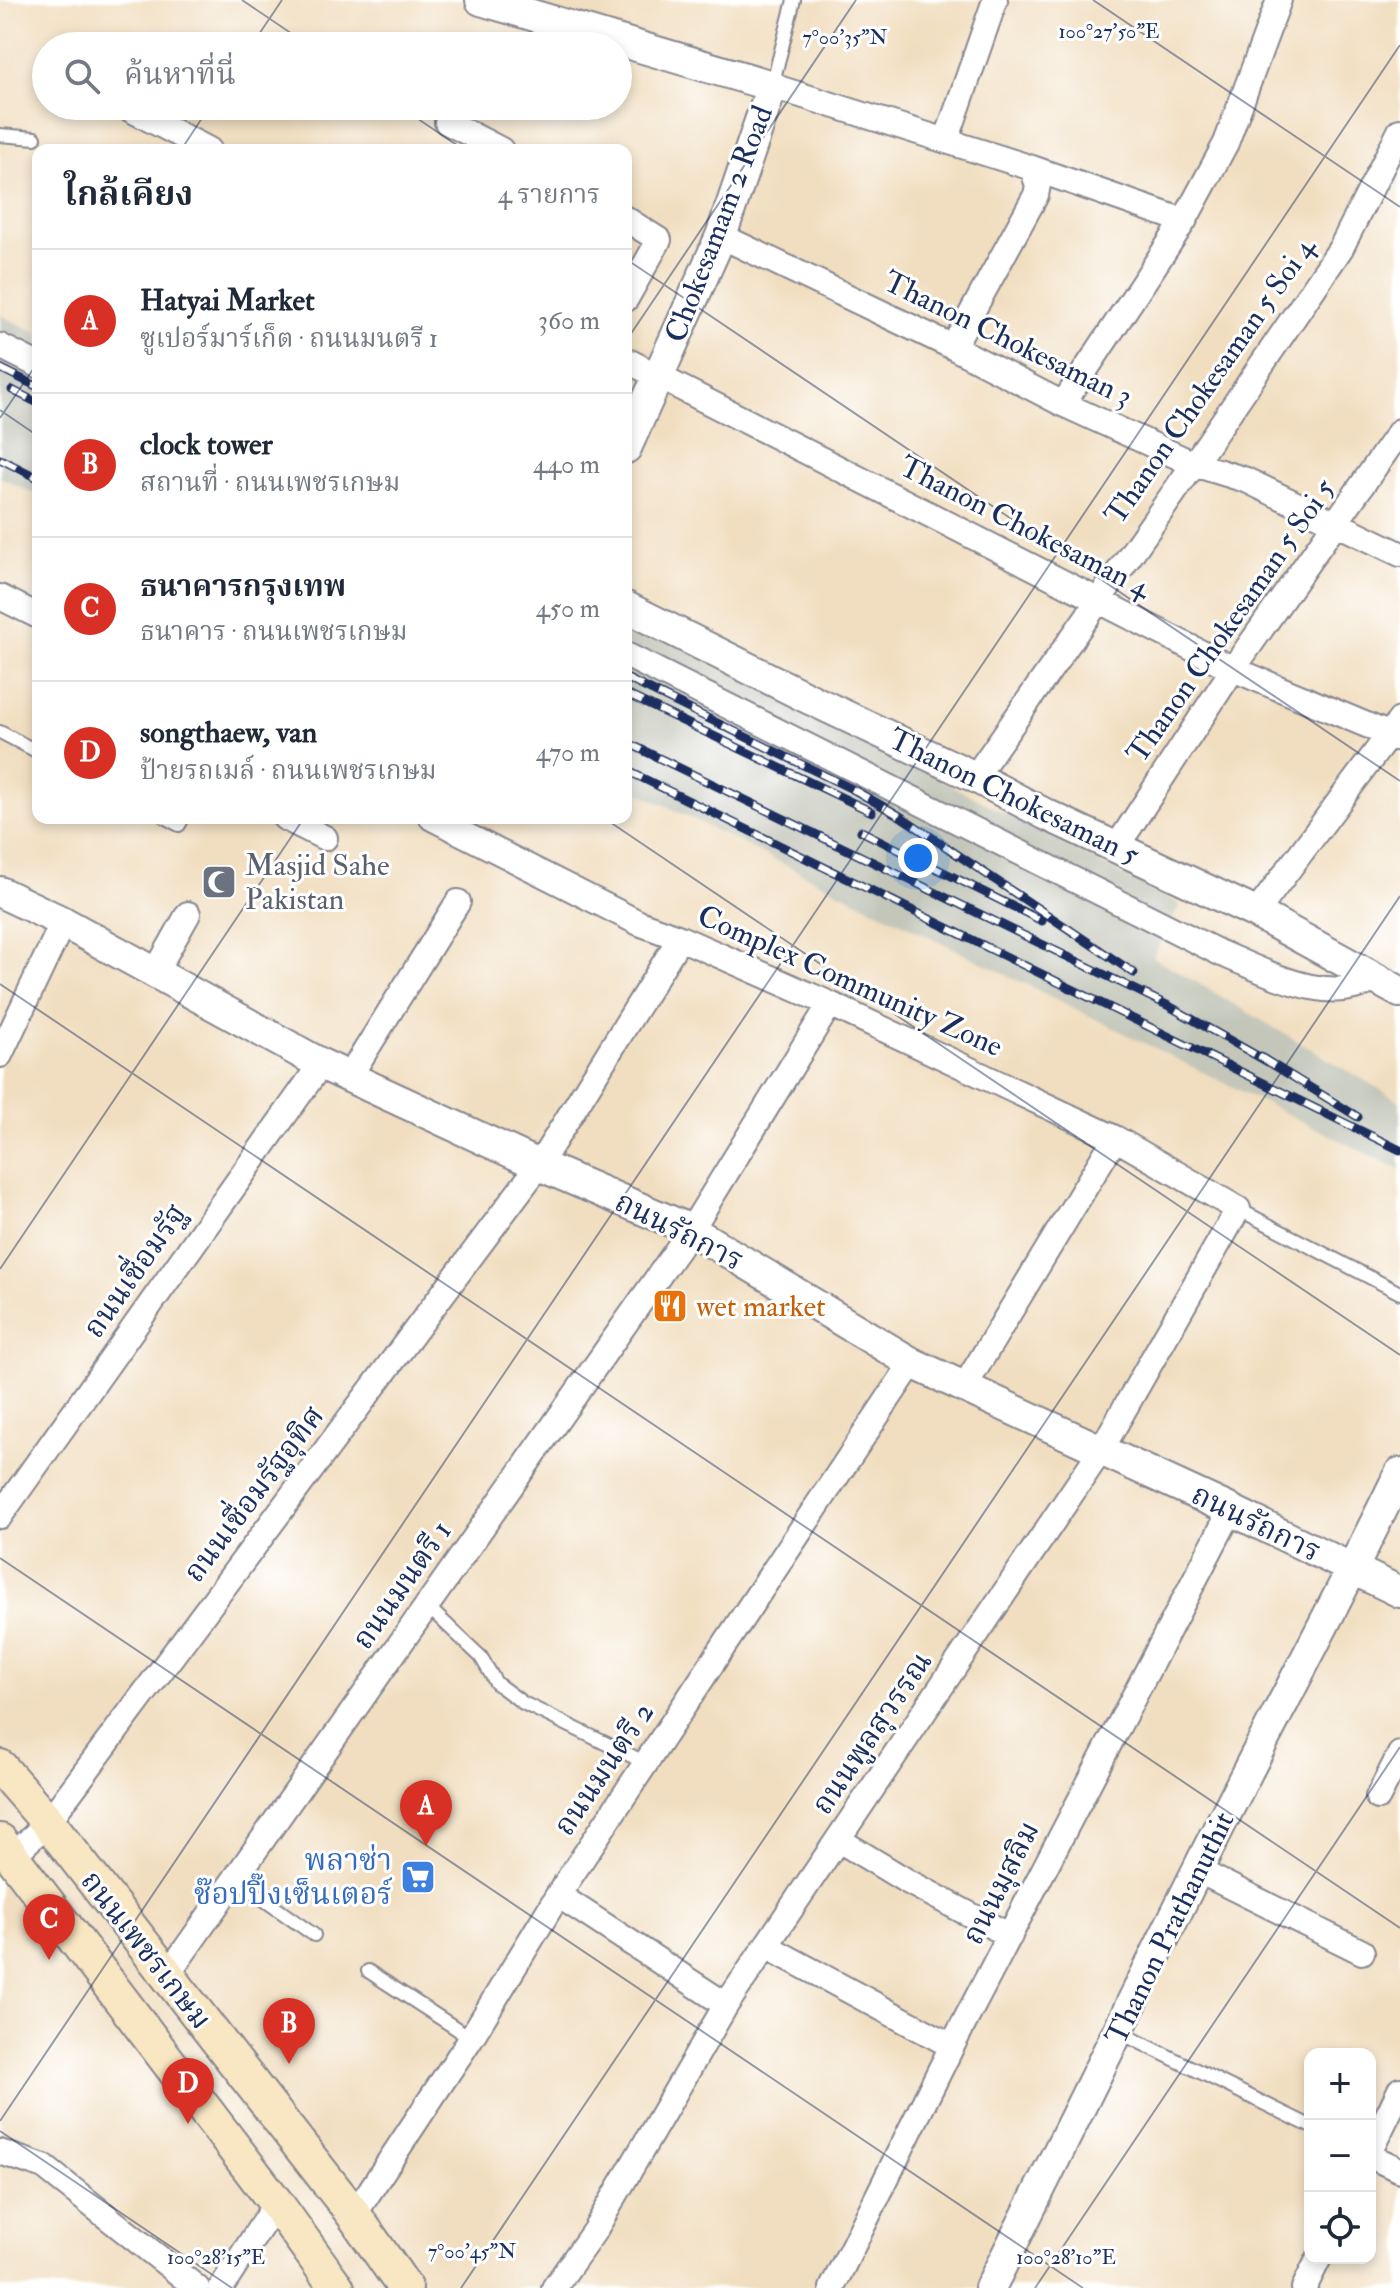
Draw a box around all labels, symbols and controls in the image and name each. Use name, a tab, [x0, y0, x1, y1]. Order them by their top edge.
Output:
text: 100°27'50"E	[1059, 19, 1159, 44]
text: 7°00'35"N	[803, 25, 888, 50]
search box	[32, 32, 632, 120]
icon: search	[60, 54, 104, 98]
text: ค้นหาที่นี่	[124, 56, 236, 93]
street label: Chokesamam 2 Road	[657, 100, 781, 348]
text: ใกล้เคียง	[64, 173, 193, 216]
text: 4 รายการ	[498, 179, 600, 211]
street label: Thanon Chokesaman 5 Soi 4	[1097, 229, 1324, 531]
street label: Thanon Chokesaman 3	[878, 263, 1138, 415]
text: Hatyai Market	[140, 282, 315, 319]
text: A	[82, 305, 98, 337]
text: 360 m	[538, 305, 600, 337]
text: ซูเปอร์มาร์เก็ต · ถนนมนตรี 1	[140, 323, 438, 355]
text: clock tower	[140, 426, 273, 463]
street label: Thanon Chokesaman 4	[893, 448, 1158, 607]
text: B	[81, 449, 99, 481]
text: 440 m	[533, 449, 600, 481]
text: สถานที่ · ถนนเพชรเกษม	[140, 467, 400, 499]
street label: Thanon Chokesaman 5 Soi 5	[1119, 471, 1344, 770]
text: ธนาคารกรุงเทพ	[140, 568, 346, 605]
text: C	[80, 593, 100, 625]
text: 450 m	[536, 593, 600, 625]
text: ธนาคาร · ถนนเพชรเกษม	[140, 616, 408, 648]
text: songthaew, van	[140, 714, 317, 751]
street label: Thanon Chokesaman 5	[883, 720, 1146, 874]
text: D	[79, 737, 101, 769]
text: 470 m	[536, 737, 600, 769]
text: ป้ายรถเมล์ · ถนนเพชรเกษม	[140, 755, 437, 787]
your location	[898, 838, 938, 878]
place label: Masjid Sahe Pakistan	[245, 847, 390, 918]
mosque icon: Masjid Sahe Pakistan	[200, 863, 238, 901]
street label: Complex Community Zone	[692, 897, 1008, 1065]
street label: ถนนรัถการ	[609, 1183, 749, 1279]
street label: ถนนเชื่อมรัฐ	[72, 1195, 195, 1345]
restaurant icon: wet market	[651, 1287, 689, 1325]
place label: wet market	[696, 1288, 826, 1325]
street label: ถนนเชื่อมรัฐอุทิศ	[172, 1396, 332, 1590]
street label: ถนนรัถการ	[1185, 1476, 1327, 1570]
street label: ถนนมนตรี 1	[344, 1514, 460, 1656]
street label: ถนนพูลสุวรรณ	[804, 1644, 941, 1822]
street label: ถนนมนตรี 2	[546, 1695, 662, 1843]
pin: A	[400, 1780, 452, 1846]
street label: Thanon Prathanuthit	[1098, 1805, 1242, 2050]
street label: ถนนมุสลิม	[954, 1815, 1048, 1951]
place label: พลาซ่า ช๊อปปิ๊งเซ็นเตอร์	[194, 1842, 393, 1913]
supermarket icon: พลาซ่า ช๊อปปิ๊งเซ็นเตอร์	[399, 1858, 437, 1896]
street label: ถนนเพชรเกษม	[73, 1863, 219, 2037]
pin: C	[23, 1894, 75, 1960]
pin: B	[263, 1998, 315, 2064]
map controls	[1304, 2048, 1376, 2264]
button: +	[1304, 2048, 1376, 2120]
pin: D	[162, 2058, 214, 2124]
button: −	[1304, 2120, 1376, 2192]
button: locate	[1304, 2192, 1376, 2264]
text: 7°00'45"N	[428, 2239, 516, 2264]
text: 100°28'15"E	[167, 2245, 265, 2270]
text: 100°28'10"E	[1016, 2245, 1116, 2270]

